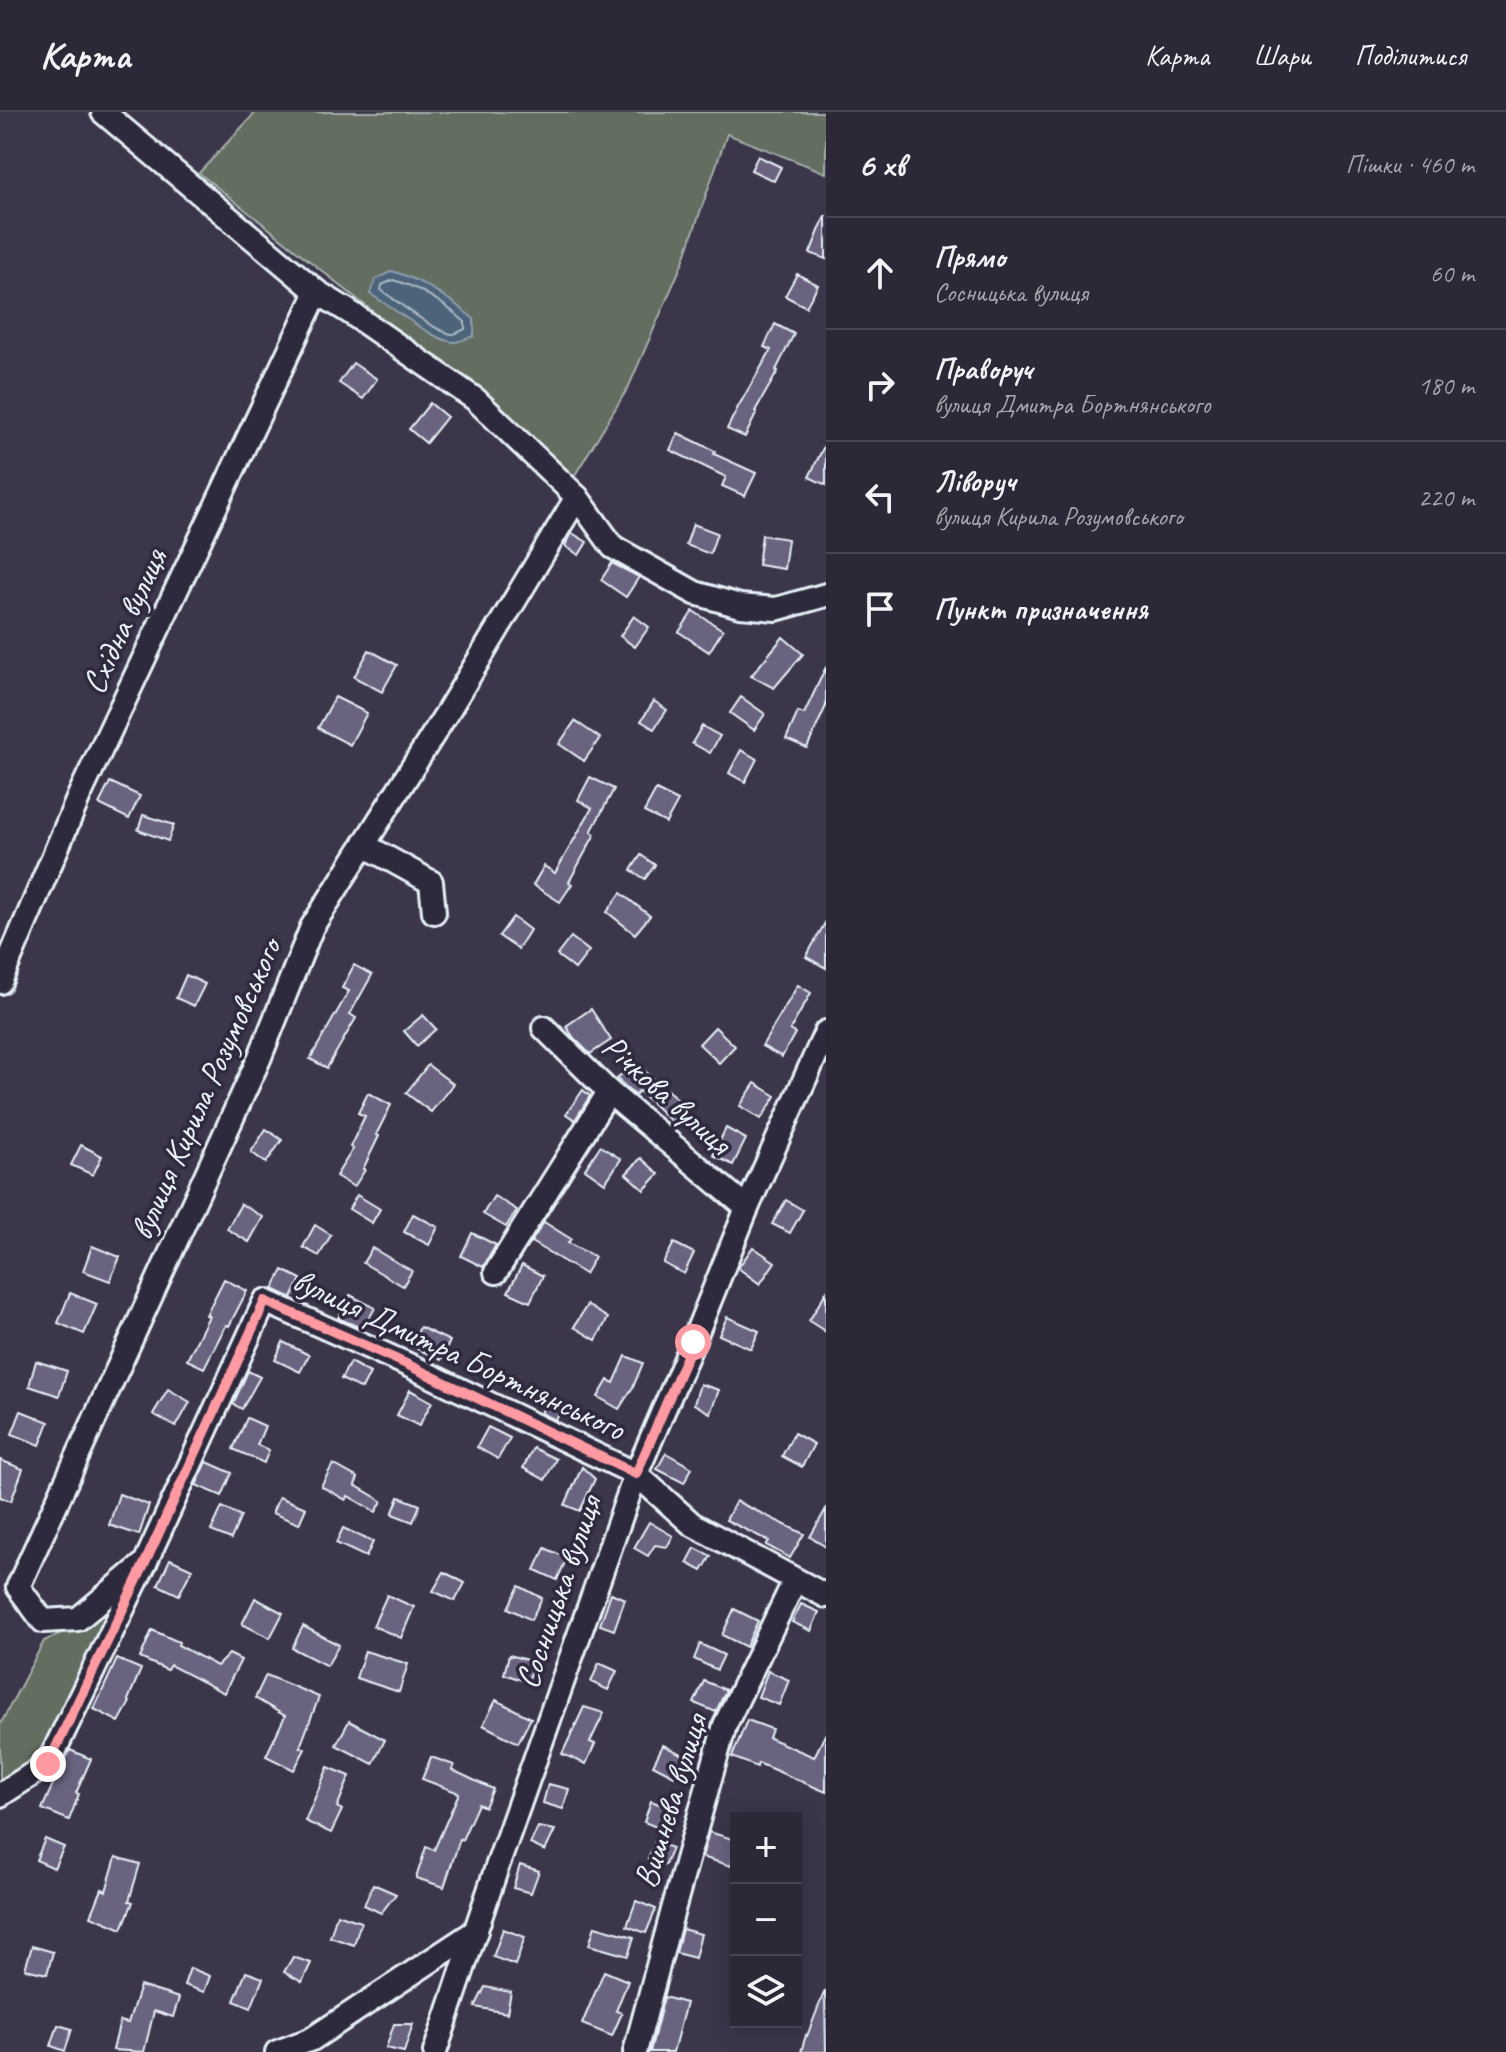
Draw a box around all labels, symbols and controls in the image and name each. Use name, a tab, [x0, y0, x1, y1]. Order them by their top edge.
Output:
text: Карта	[40, 32, 130, 79]
text: Карта	[1145, 38, 1209, 73]
text: Шари	[1253, 38, 1311, 73]
text: Поділитися	[1355, 38, 1466, 73]
text: 6 хв	[858, 143, 905, 186]
text: Пішки · 460 m	[1346, 148, 1474, 181]
text: Прямо	[934, 238, 1005, 276]
icon: ahead	[858, 251, 902, 295]
text: 60 m	[1430, 257, 1474, 290]
text: Сосницька вулиця	[934, 276, 1088, 309]
text: Праворуч	[934, 350, 1032, 388]
icon: right	[858, 363, 902, 407]
text: 180 m	[1418, 369, 1474, 402]
text: вулиця Дмитра Бортнянського	[934, 388, 1210, 421]
text: Ліворуч	[934, 462, 1015, 500]
icon: left	[858, 475, 902, 519]
text: 220 m	[1418, 481, 1474, 514]
text: вулиця Кирила Розумовського	[934, 500, 1183, 533]
street label: Східна вулиця	[72, 540, 177, 701]
icon: arrive	[858, 587, 902, 631]
text: Пункт призначення	[934, 590, 1148, 628]
street label: вулиця Кирила Розумовського	[119, 928, 292, 1246]
street label: Річкова вулиця	[593, 1025, 742, 1165]
street label: вулиця Дмитра Бортнянського	[286, 1258, 634, 1451]
route start	[675, 1324, 711, 1360]
street label: Сосницька вулиця	[505, 1488, 612, 1694]
street label: Вишнева вулиця	[623, 1707, 717, 1893]
route end	[30, 1746, 66, 1782]
map controls	[730, 1812, 802, 2028]
button: +	[730, 1812, 802, 1884]
button: −	[730, 1884, 802, 1956]
button: layers	[730, 1956, 802, 2028]

